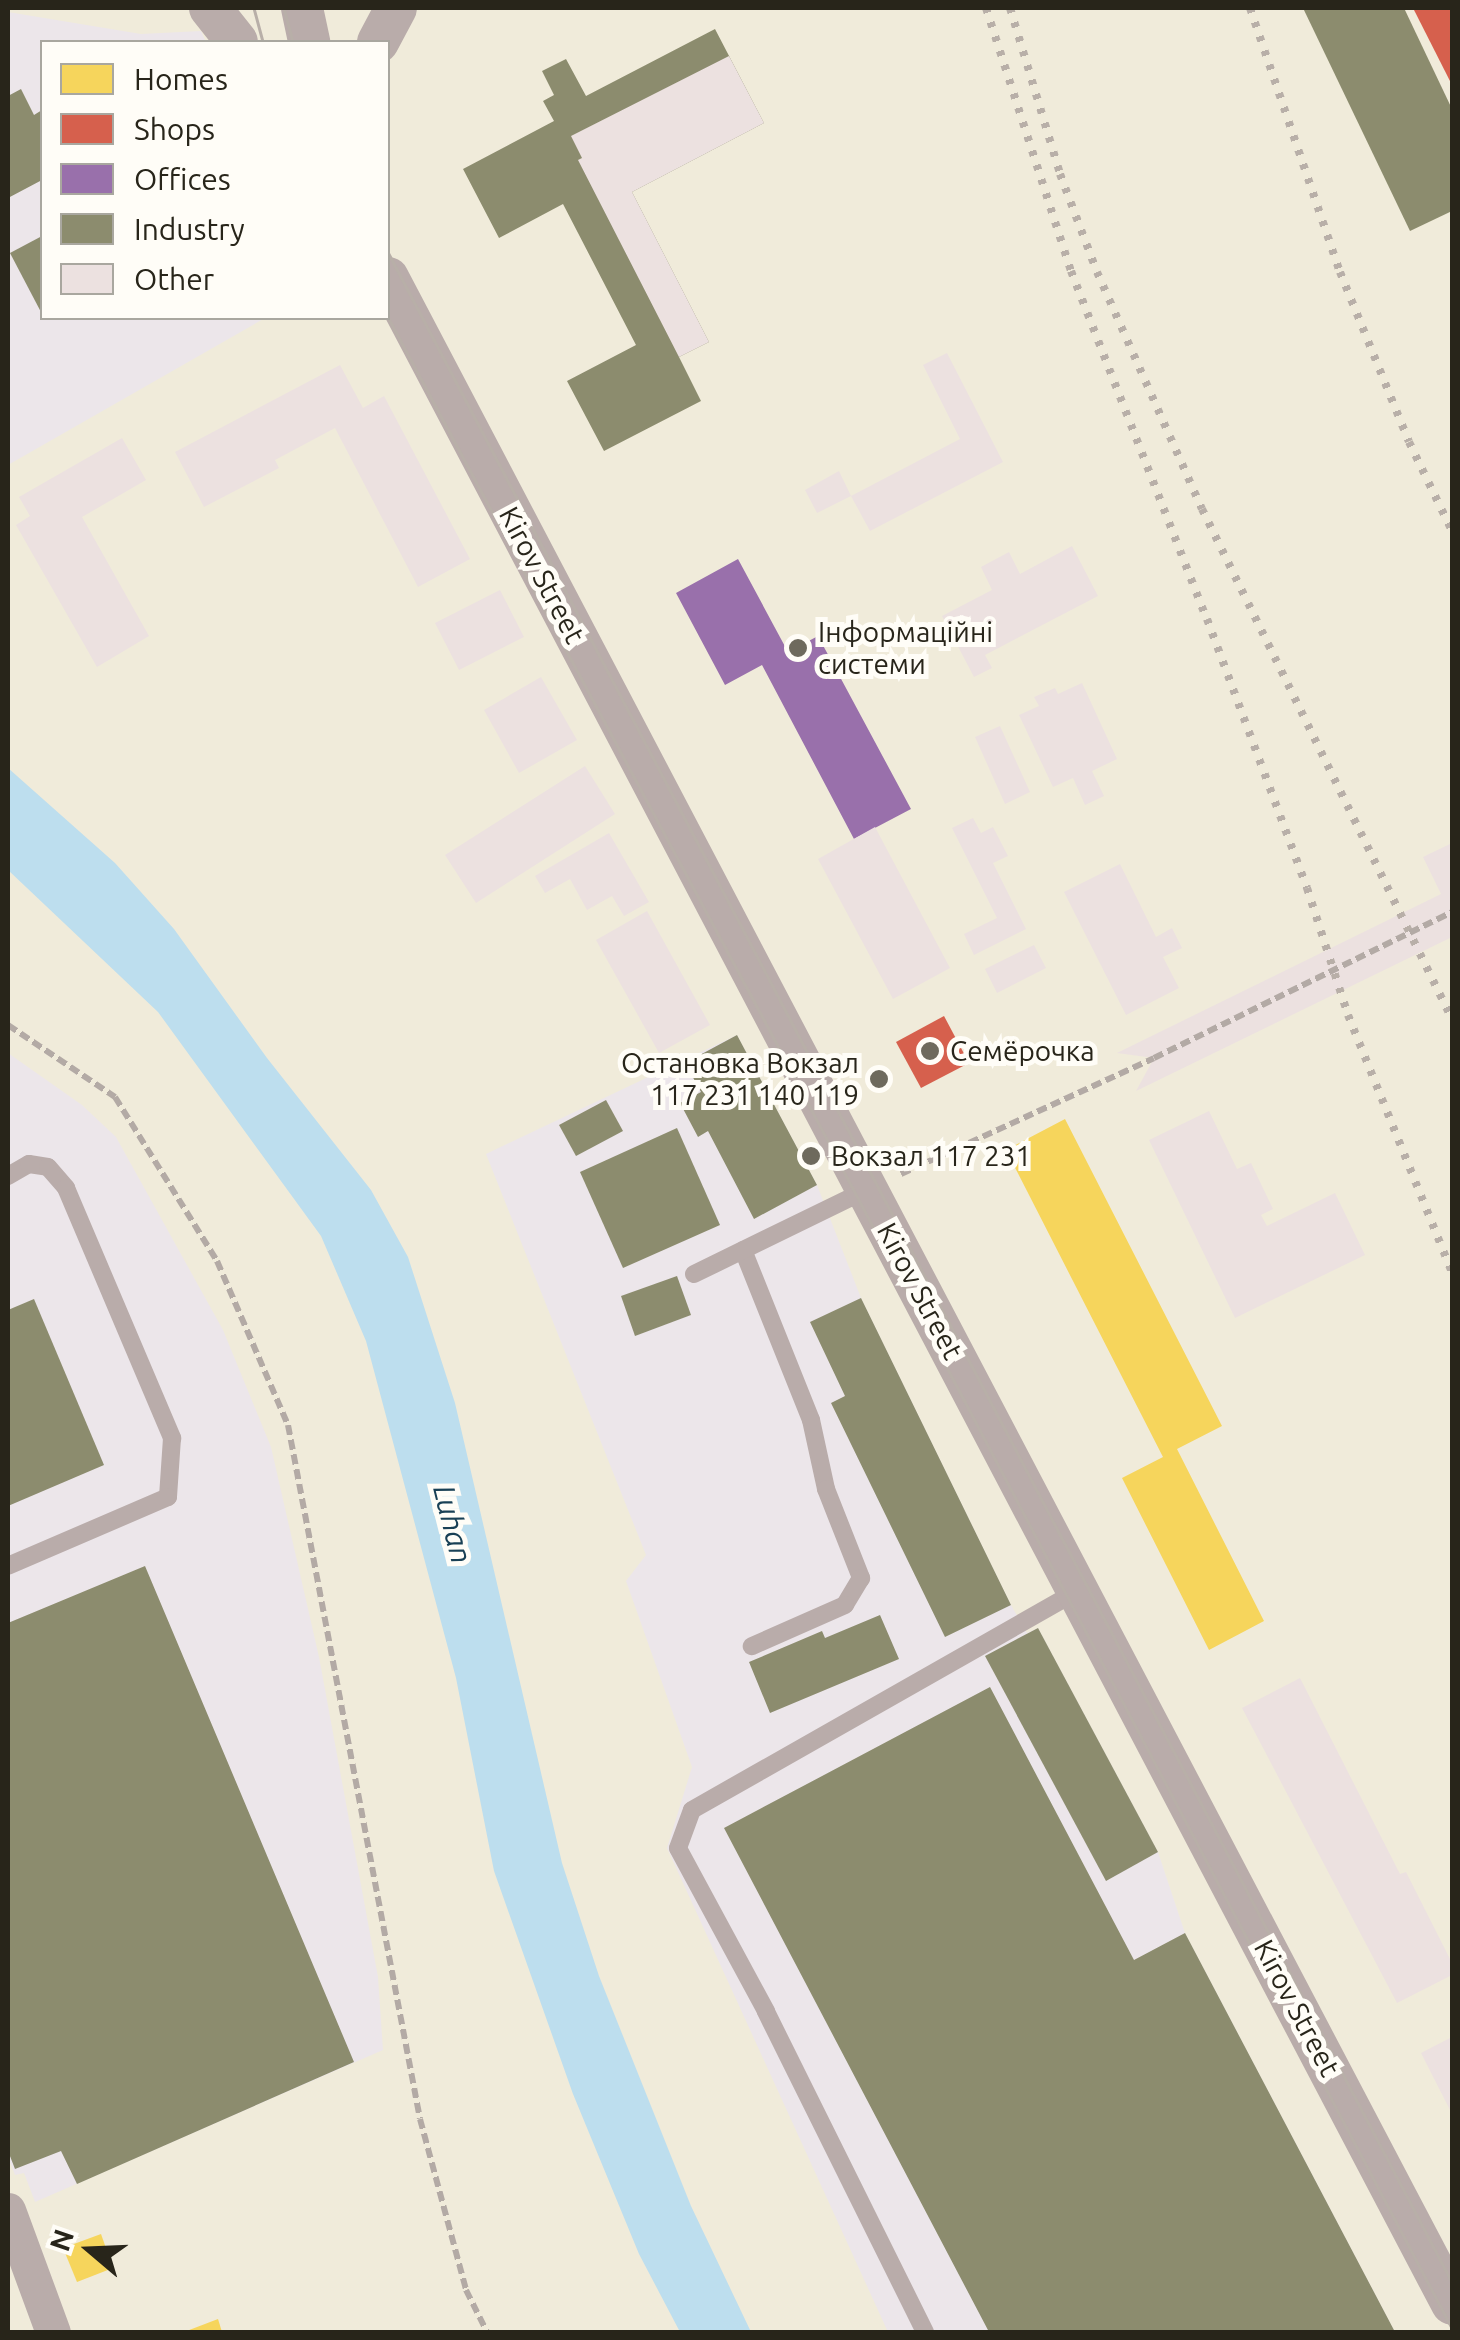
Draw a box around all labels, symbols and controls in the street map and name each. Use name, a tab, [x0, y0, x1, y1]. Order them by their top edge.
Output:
legend	[40, 40, 390, 320]
text: Homes	[134, 62, 228, 96]
text: Shops	[134, 112, 215, 146]
text: Offices	[134, 162, 231, 196]
text: Industry	[134, 212, 245, 246]
text: Other	[134, 262, 214, 296]
street label: Kirov Street	[492, 501, 592, 649]
place label: Інформаційні системи	[818, 615, 993, 681]
marker: Інформаційні системи	[787, 637, 809, 659]
place label: Семёрочка	[950, 1034, 1095, 1068]
marker: Семёрочка	[919, 1040, 941, 1062]
place label: Остановка Вокзал 117 231 140 119	[621, 1046, 859, 1112]
marker: Остановка Вокзал 117 231 140 119	[868, 1068, 890, 1090]
place label: Вокзал 117 231	[831, 1139, 1031, 1173]
marker: Вокзал 117 231	[800, 1145, 822, 1167]
street label: Kirov Street	[870, 1217, 970, 1365]
water label: Luhan	[426, 1481, 480, 1567]
street label: Kirov Street	[1247, 1934, 1347, 2082]
north arrow	[40, 2200, 140, 2300]
text: N	[43, 2225, 79, 2255]

